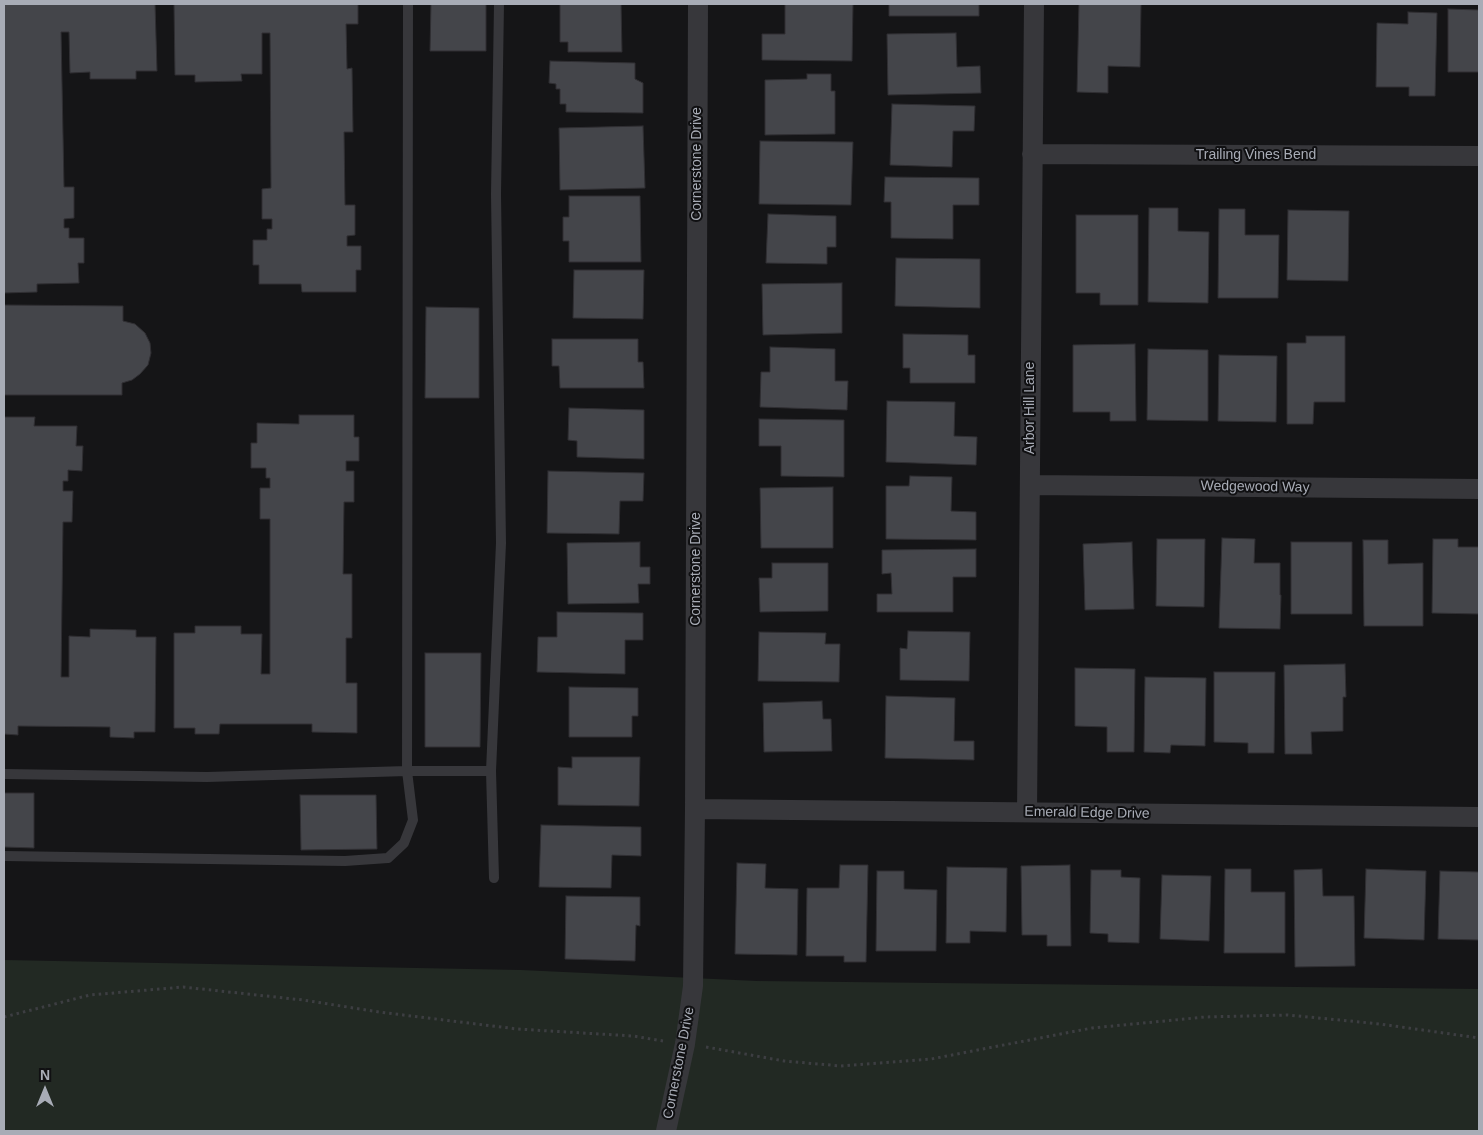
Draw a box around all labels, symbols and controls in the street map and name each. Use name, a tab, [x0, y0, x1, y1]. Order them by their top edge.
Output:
street label: Cornerstone Drive	[689, 107, 705, 221]
street label: Trailing Vines Bend	[1196, 147, 1316, 163]
street label: Arbor Hill Lane	[1022, 362, 1038, 454]
street label: Wedgewood Way	[1200, 478, 1310, 496]
street label: Cornerstone Drive	[688, 512, 704, 626]
street label: Emerald Edge Drive	[1024, 804, 1150, 822]
street label: Cornerstone Drive	[660, 1006, 698, 1120]
north arrow	[20, 1065, 70, 1115]
text: N	[40, 1067, 50, 1083]

